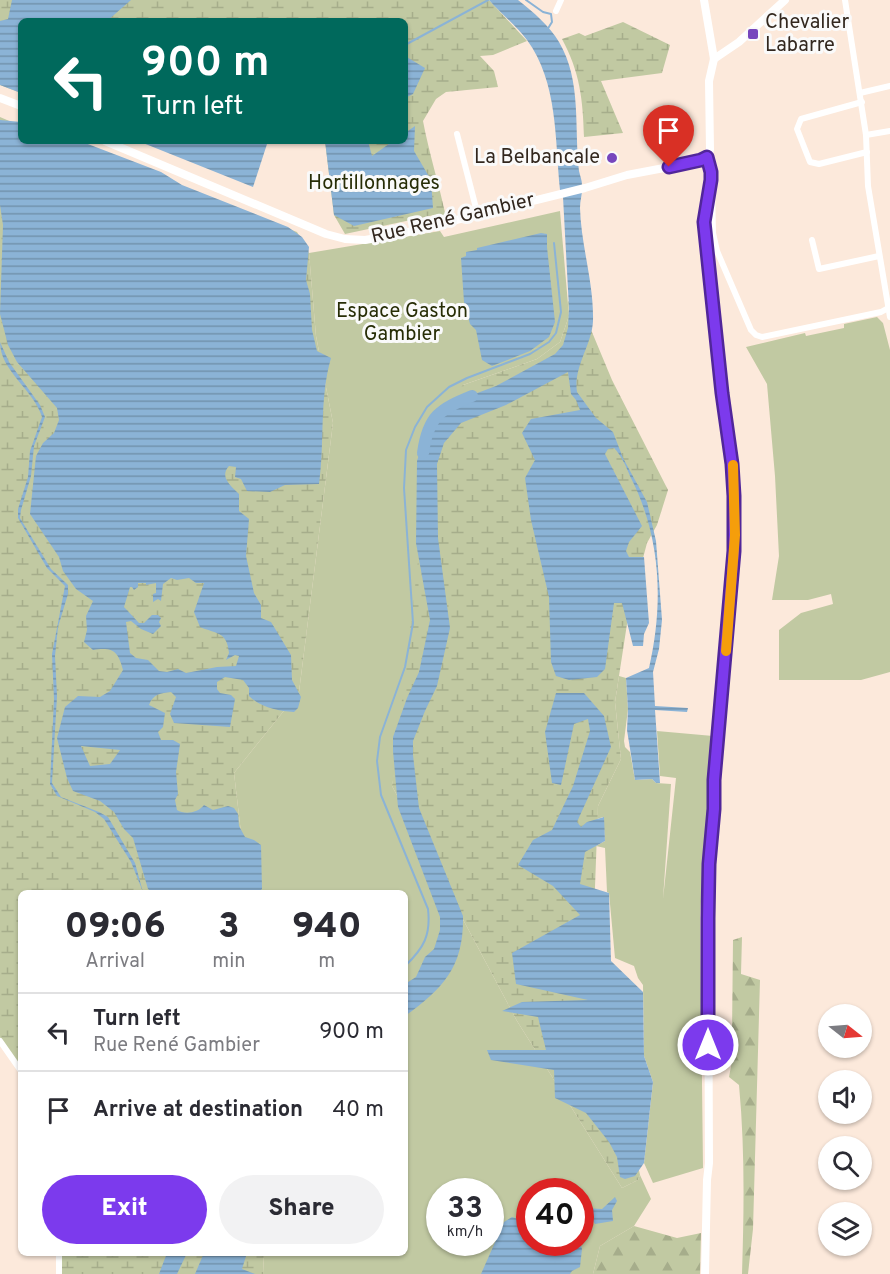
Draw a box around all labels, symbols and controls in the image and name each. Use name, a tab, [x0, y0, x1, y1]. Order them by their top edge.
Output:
place label: Chevalier Labarre	[765, 10, 849, 59]
marker: Chevalier Labarre	[746, 27, 760, 41]
text: 900 m	[141, 38, 270, 91]
icon: left	[42, 42, 120, 120]
text: Turn left	[141, 90, 243, 124]
pin	[643, 105, 694, 167]
icon: arrive	[652, 114, 685, 147]
place label: La Belbancale	[474, 145, 600, 171]
marker: La Belbancale	[605, 151, 619, 165]
park label: Hortillonnages	[308, 171, 440, 197]
street label: Rue René Gambier	[369, 188, 537, 250]
park label: Espace Gaston Gambier	[336, 299, 468, 348]
text: 09:06	[64, 905, 166, 951]
text: 3	[218, 905, 240, 951]
text: 940	[292, 905, 362, 951]
text: Arrival	[85, 949, 145, 975]
text: min	[212, 949, 246, 975]
text: m	[318, 949, 335, 975]
north arrow	[818, 1004, 872, 1058]
map controls	[818, 1004, 872, 1256]
text: Turn left	[93, 1006, 181, 1033]
position arrow	[676, 1013, 740, 1077]
icon: left	[42, 1016, 75, 1049]
text: 900 m	[319, 1019, 384, 1046]
text: Rue René Gambier	[93, 1033, 260, 1059]
button: sound	[818, 1070, 872, 1124]
icon: arrive	[42, 1094, 75, 1127]
text: Arrive at destination	[93, 1097, 303, 1124]
text: 40 m	[332, 1097, 384, 1124]
button: search	[818, 1136, 872, 1190]
button: Exit	[42, 1175, 207, 1244]
button: Share	[219, 1175, 384, 1244]
speed limit sign: 40	[516, 1178, 594, 1256]
text: 33	[447, 1191, 483, 1228]
button: layers	[818, 1202, 872, 1256]
text: km/h	[447, 1223, 483, 1242]

